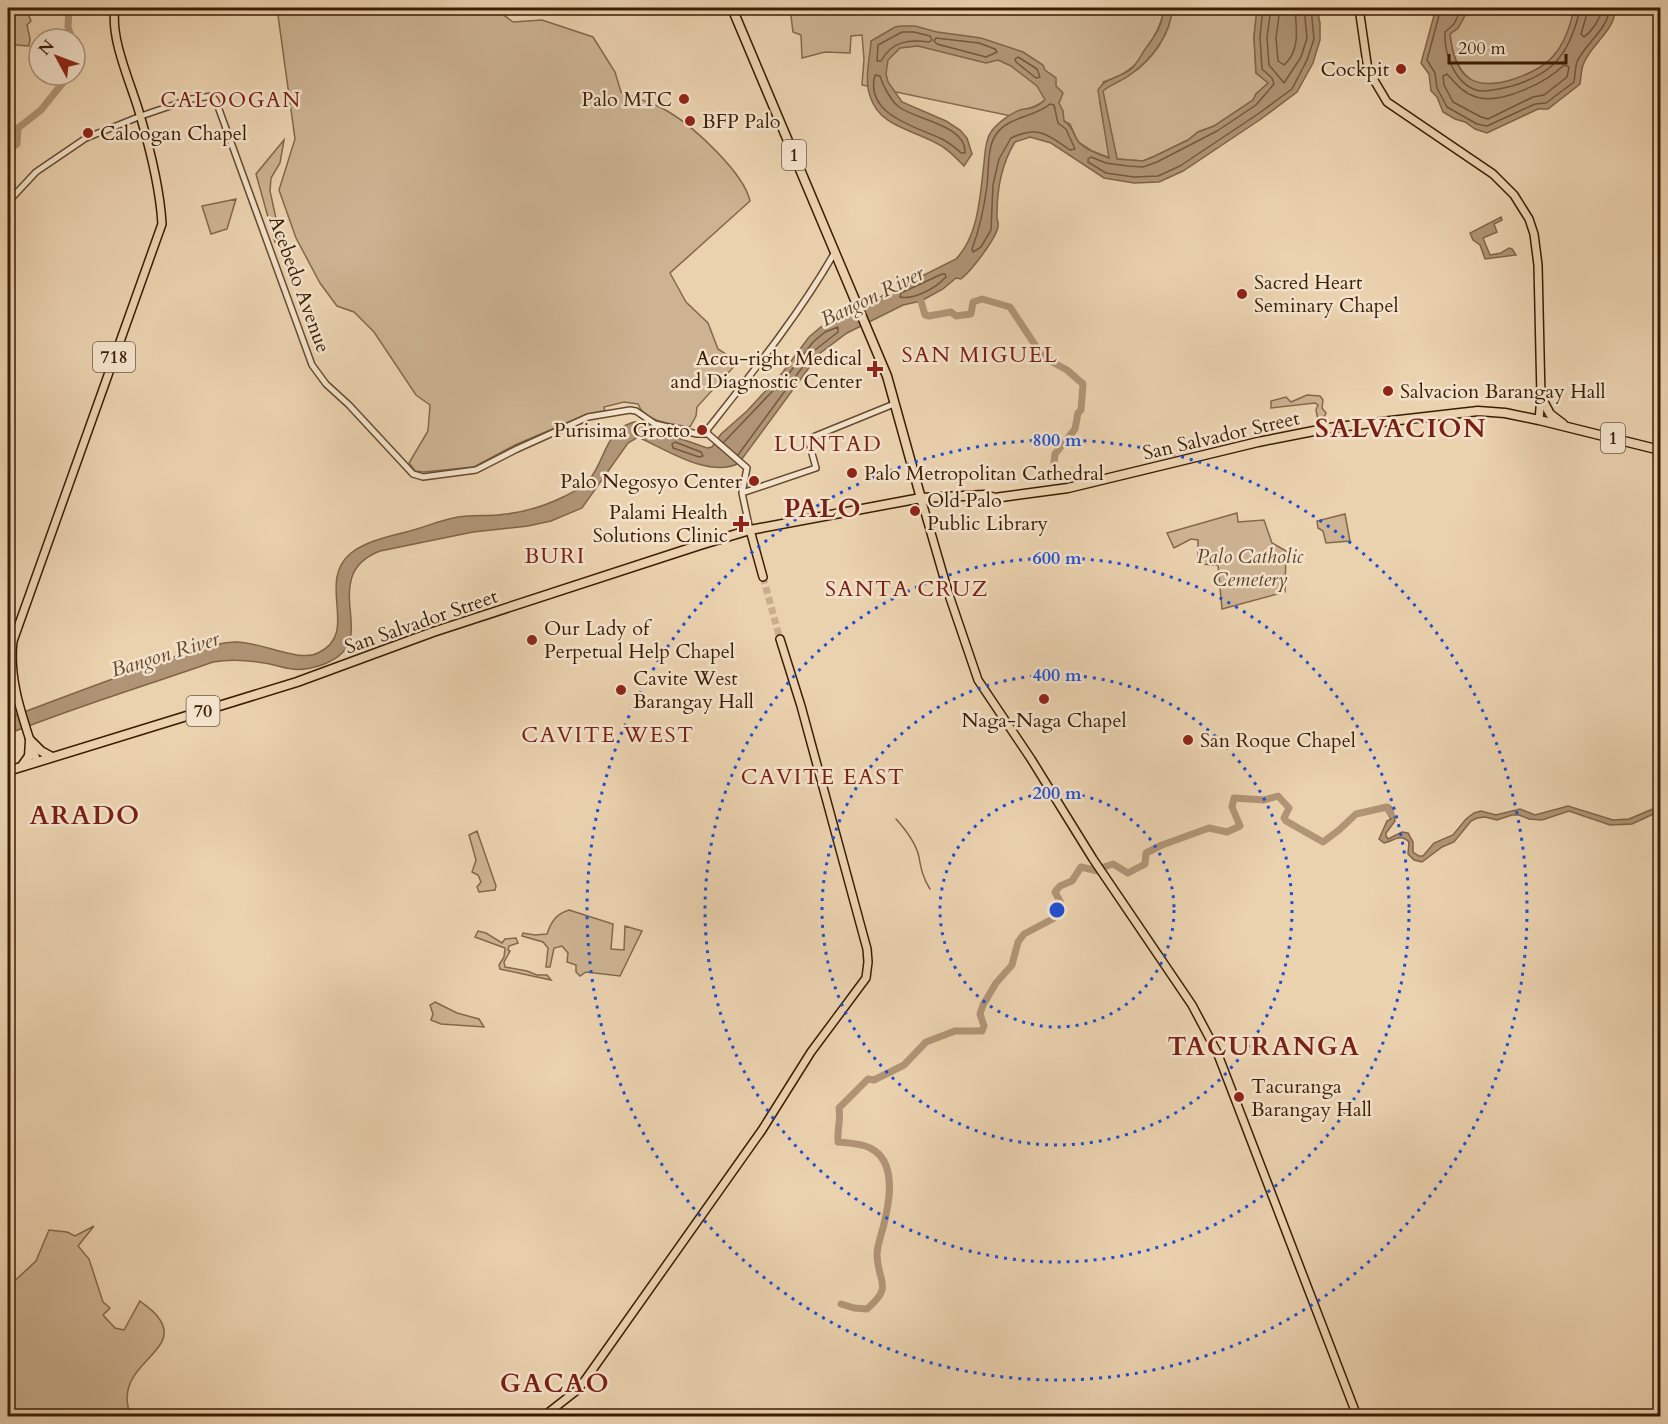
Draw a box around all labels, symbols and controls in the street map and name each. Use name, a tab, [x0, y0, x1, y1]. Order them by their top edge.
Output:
north arrow	[27, 27, 87, 87]
scale bar	[1449, 27, 1566, 65]
text: N	[34, 35, 59, 60]
text: 200 m	[1458, 36, 1506, 61]
place label: Cockpit	[1320, 56, 1390, 83]
marker: Cockpit	[1394, 62, 1408, 76]
district label: CALOOGAN	[160, 86, 302, 115]
place label: Palo MTC	[581, 86, 672, 113]
marker: Palo MTC	[677, 92, 691, 106]
place label: BFP Palo	[702, 108, 781, 135]
marker: BFP Palo	[683, 114, 697, 128]
place label: Caloogan Chapel	[100, 120, 247, 147]
marker: Caloogan Chapel	[81, 126, 95, 140]
road number: 1	[782, 140, 806, 170]
street label: Acebedo Avenue	[262, 212, 337, 356]
water label: Bangon River	[815, 258, 930, 334]
place label: Sacred Heart Seminary Chapel	[1254, 269, 1399, 319]
marker: Sacred Heart Seminary Chapel	[1235, 287, 1249, 301]
district label: SAN MIGUEL	[902, 340, 1058, 370]
road number: 718	[93, 342, 135, 372]
place label: Accu-right Medical and Diagnostic Center	[671, 345, 863, 395]
marker: Accu-right Medical and Diagnostic Center	[866, 360, 884, 378]
place label: Salvacion Barangay Hall	[1400, 378, 1606, 405]
marker: Salvacion Barangay Hall	[1381, 384, 1395, 398]
street label: San Salvador Street	[1140, 404, 1303, 467]
district label: SALVACION	[1315, 411, 1487, 446]
place label: Purisima Grotto	[554, 417, 690, 444]
marker: Purisima Grotto	[695, 423, 709, 437]
road number: 1	[1601, 423, 1625, 453]
text: 800 m	[1032, 428, 1082, 453]
district label: LUNTAD	[774, 429, 882, 459]
place label: Palo Metropolitan Cathedral	[864, 460, 1104, 487]
marker: Palo Metropolitan Cathedral	[845, 466, 859, 480]
place label: Palo Negosyo Center	[560, 468, 743, 495]
marker: Palo Negosyo Center	[747, 474, 761, 488]
place label: Old Palo Public Library	[927, 487, 1048, 537]
district label: PALO	[784, 491, 862, 526]
place label: Palami Health Solutions Clinic	[593, 499, 728, 549]
marker: Old Palo Public Library	[908, 504, 922, 518]
marker: Palami Health Solutions Clinic	[732, 515, 750, 533]
district label: BURI	[524, 541, 586, 571]
park label: Palo Catholic Cemetery	[1197, 543, 1304, 593]
text: 600 m	[1032, 546, 1082, 571]
district label: SANTA CRUZ	[825, 574, 989, 604]
street label: San Salvador Street	[341, 582, 502, 660]
place label: Our Lady of Perpetual Help Chapel	[544, 615, 735, 665]
water label: Bangon River	[107, 624, 224, 685]
marker: Our Lady of Perpetual Help Chapel	[525, 633, 539, 647]
text: 400 m	[1032, 663, 1082, 688]
place label: Cavite West Barangay Hall	[633, 665, 754, 715]
marker: Cavite West Barangay Hall	[614, 683, 628, 697]
marker: Naga-Naga Chapel	[1037, 692, 1051, 706]
road number: 70	[186, 696, 220, 726]
place label: Naga-Naga Chapel	[961, 707, 1127, 734]
district label: CAVITE WEST	[521, 720, 695, 750]
place label: San Roque Chapel	[1200, 727, 1356, 754]
marker: San Roque Chapel	[1181, 733, 1195, 747]
district label: CAVITE EAST	[741, 762, 905, 792]
text: 200 m	[1032, 781, 1082, 806]
district label: ARADO	[29, 798, 141, 833]
centre of rings	[1047, 900, 1067, 920]
district label: TACURANGA	[1167, 1029, 1361, 1064]
place label: Tacuranga Barangay Hall	[1251, 1073, 1372, 1123]
marker: Tacuranga Barangay Hall	[1232, 1090, 1246, 1104]
district label: GACAO	[500, 1366, 610, 1401]

